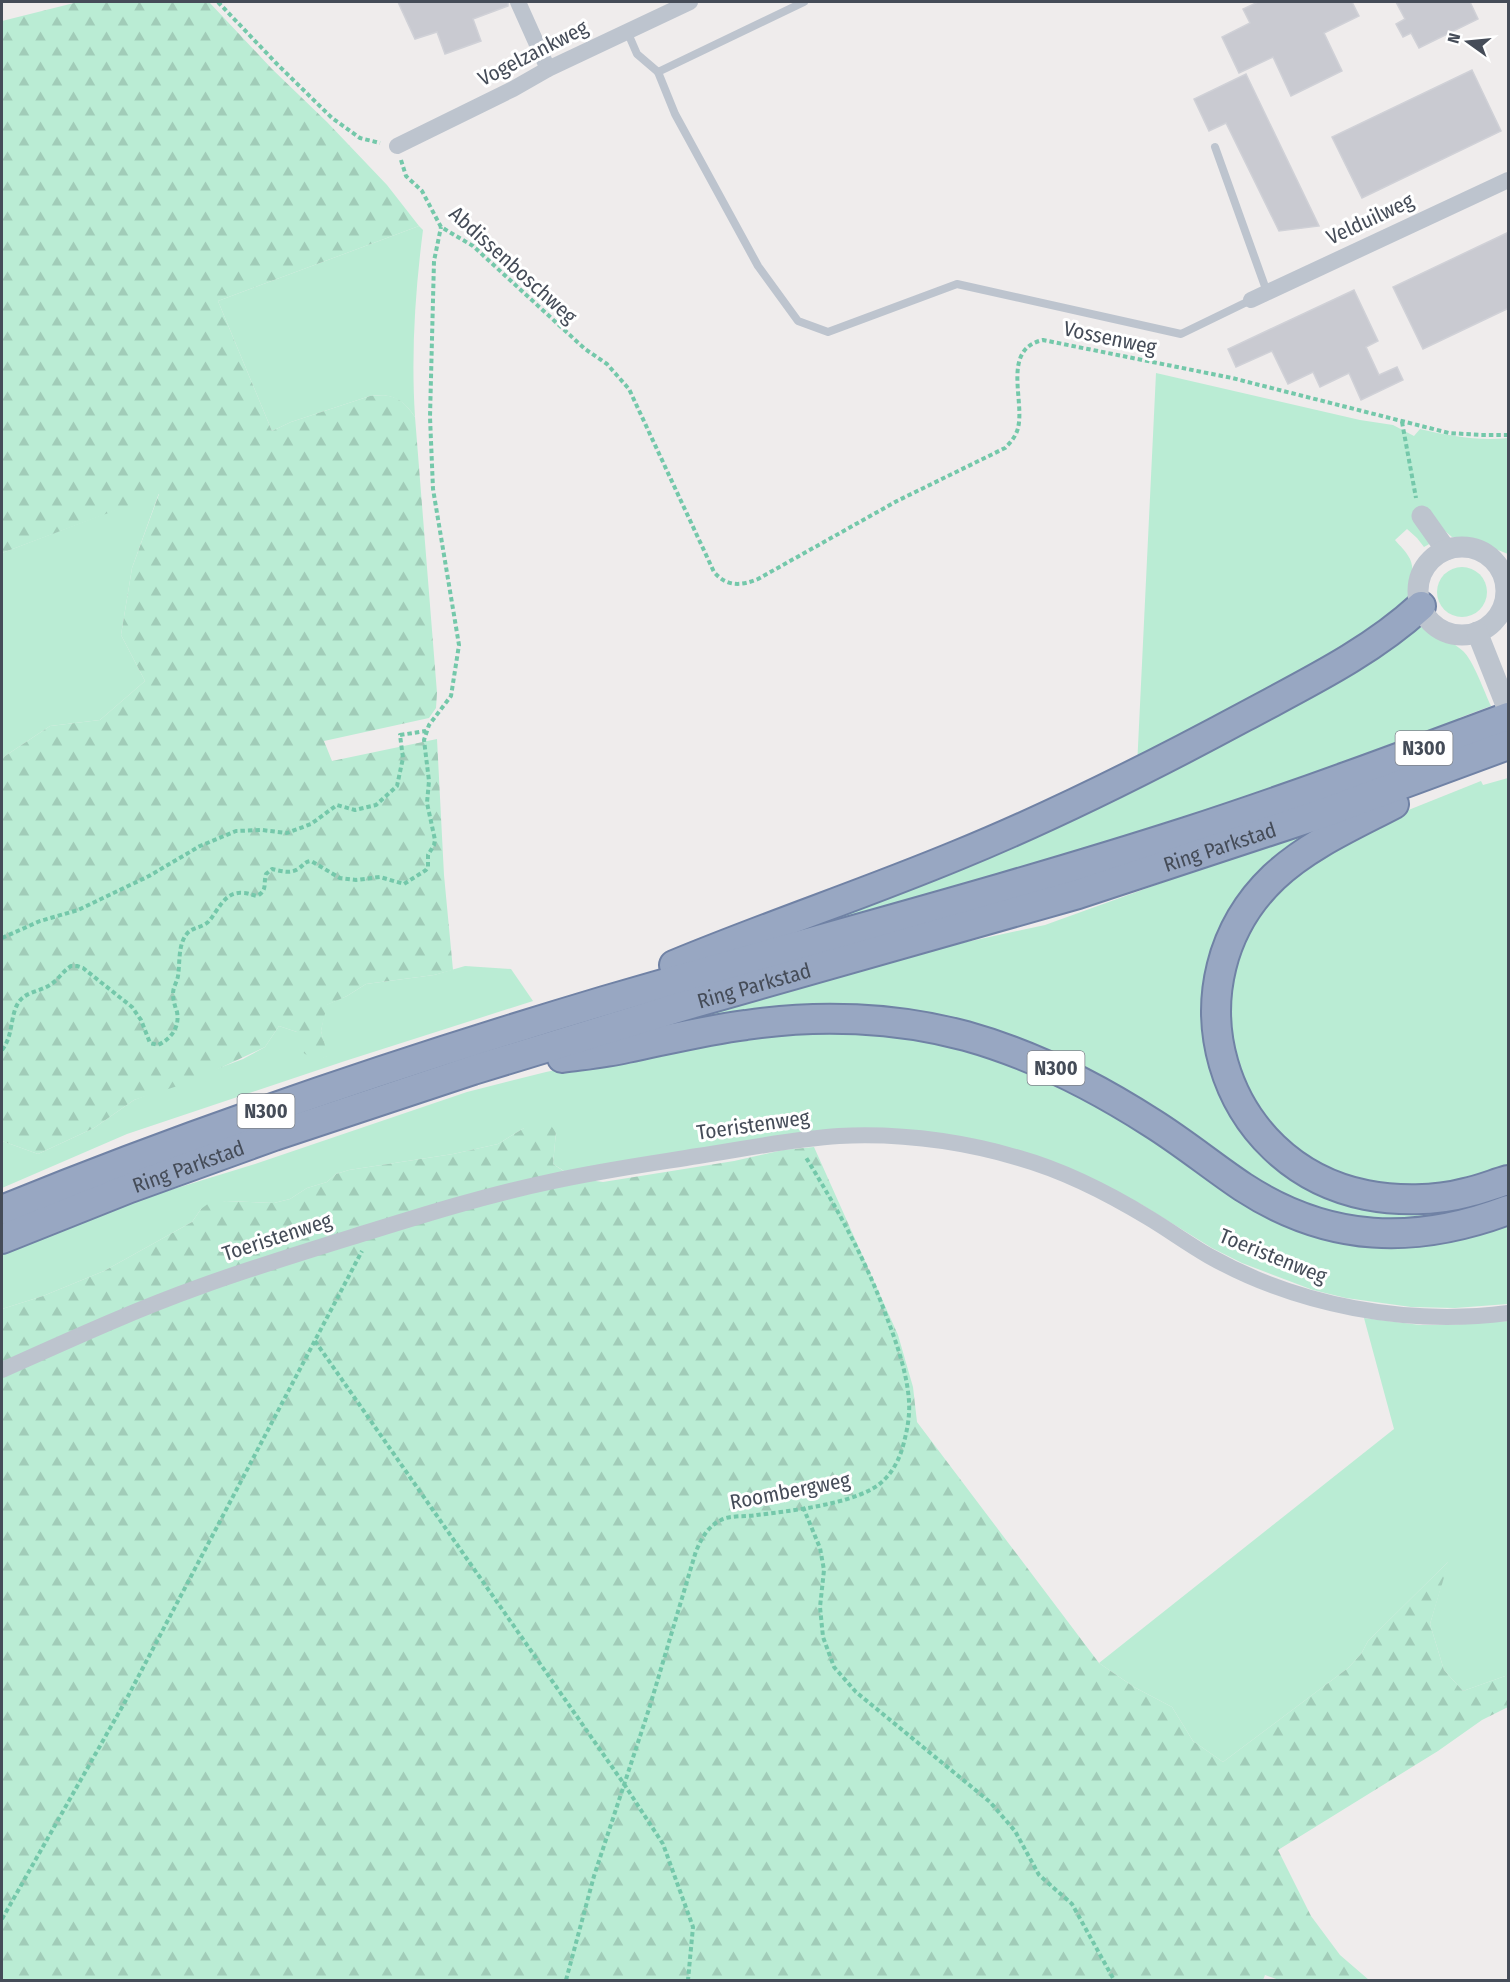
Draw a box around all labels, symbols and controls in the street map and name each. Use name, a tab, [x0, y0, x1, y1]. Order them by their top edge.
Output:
north arrow	[1438, 12, 1498, 72]
street label: Vogelzankweg	[474, 14, 593, 92]
text: N	[1444, 31, 1464, 45]
street label: Velduilweg	[1322, 188, 1418, 250]
street label: Abdissenboschweg	[444, 201, 582, 329]
street label: Vossenweg	[1061, 315, 1159, 361]
road number: N300	[1396, 731, 1452, 765]
street label: Ring Parkstad	[1160, 817, 1280, 878]
street label: Ring Parkstad	[694, 957, 814, 1014]
road number: N300	[1028, 1051, 1084, 1085]
road number: N300	[238, 1094, 294, 1128]
street label: Toeristenweg	[695, 1104, 811, 1146]
street label: Ring Parkstad	[129, 1135, 248, 1199]
street label: Toeristenweg	[219, 1207, 335, 1267]
street label: Toeristenweg	[1215, 1223, 1331, 1289]
street label: Roombergweg	[728, 1467, 852, 1515]

